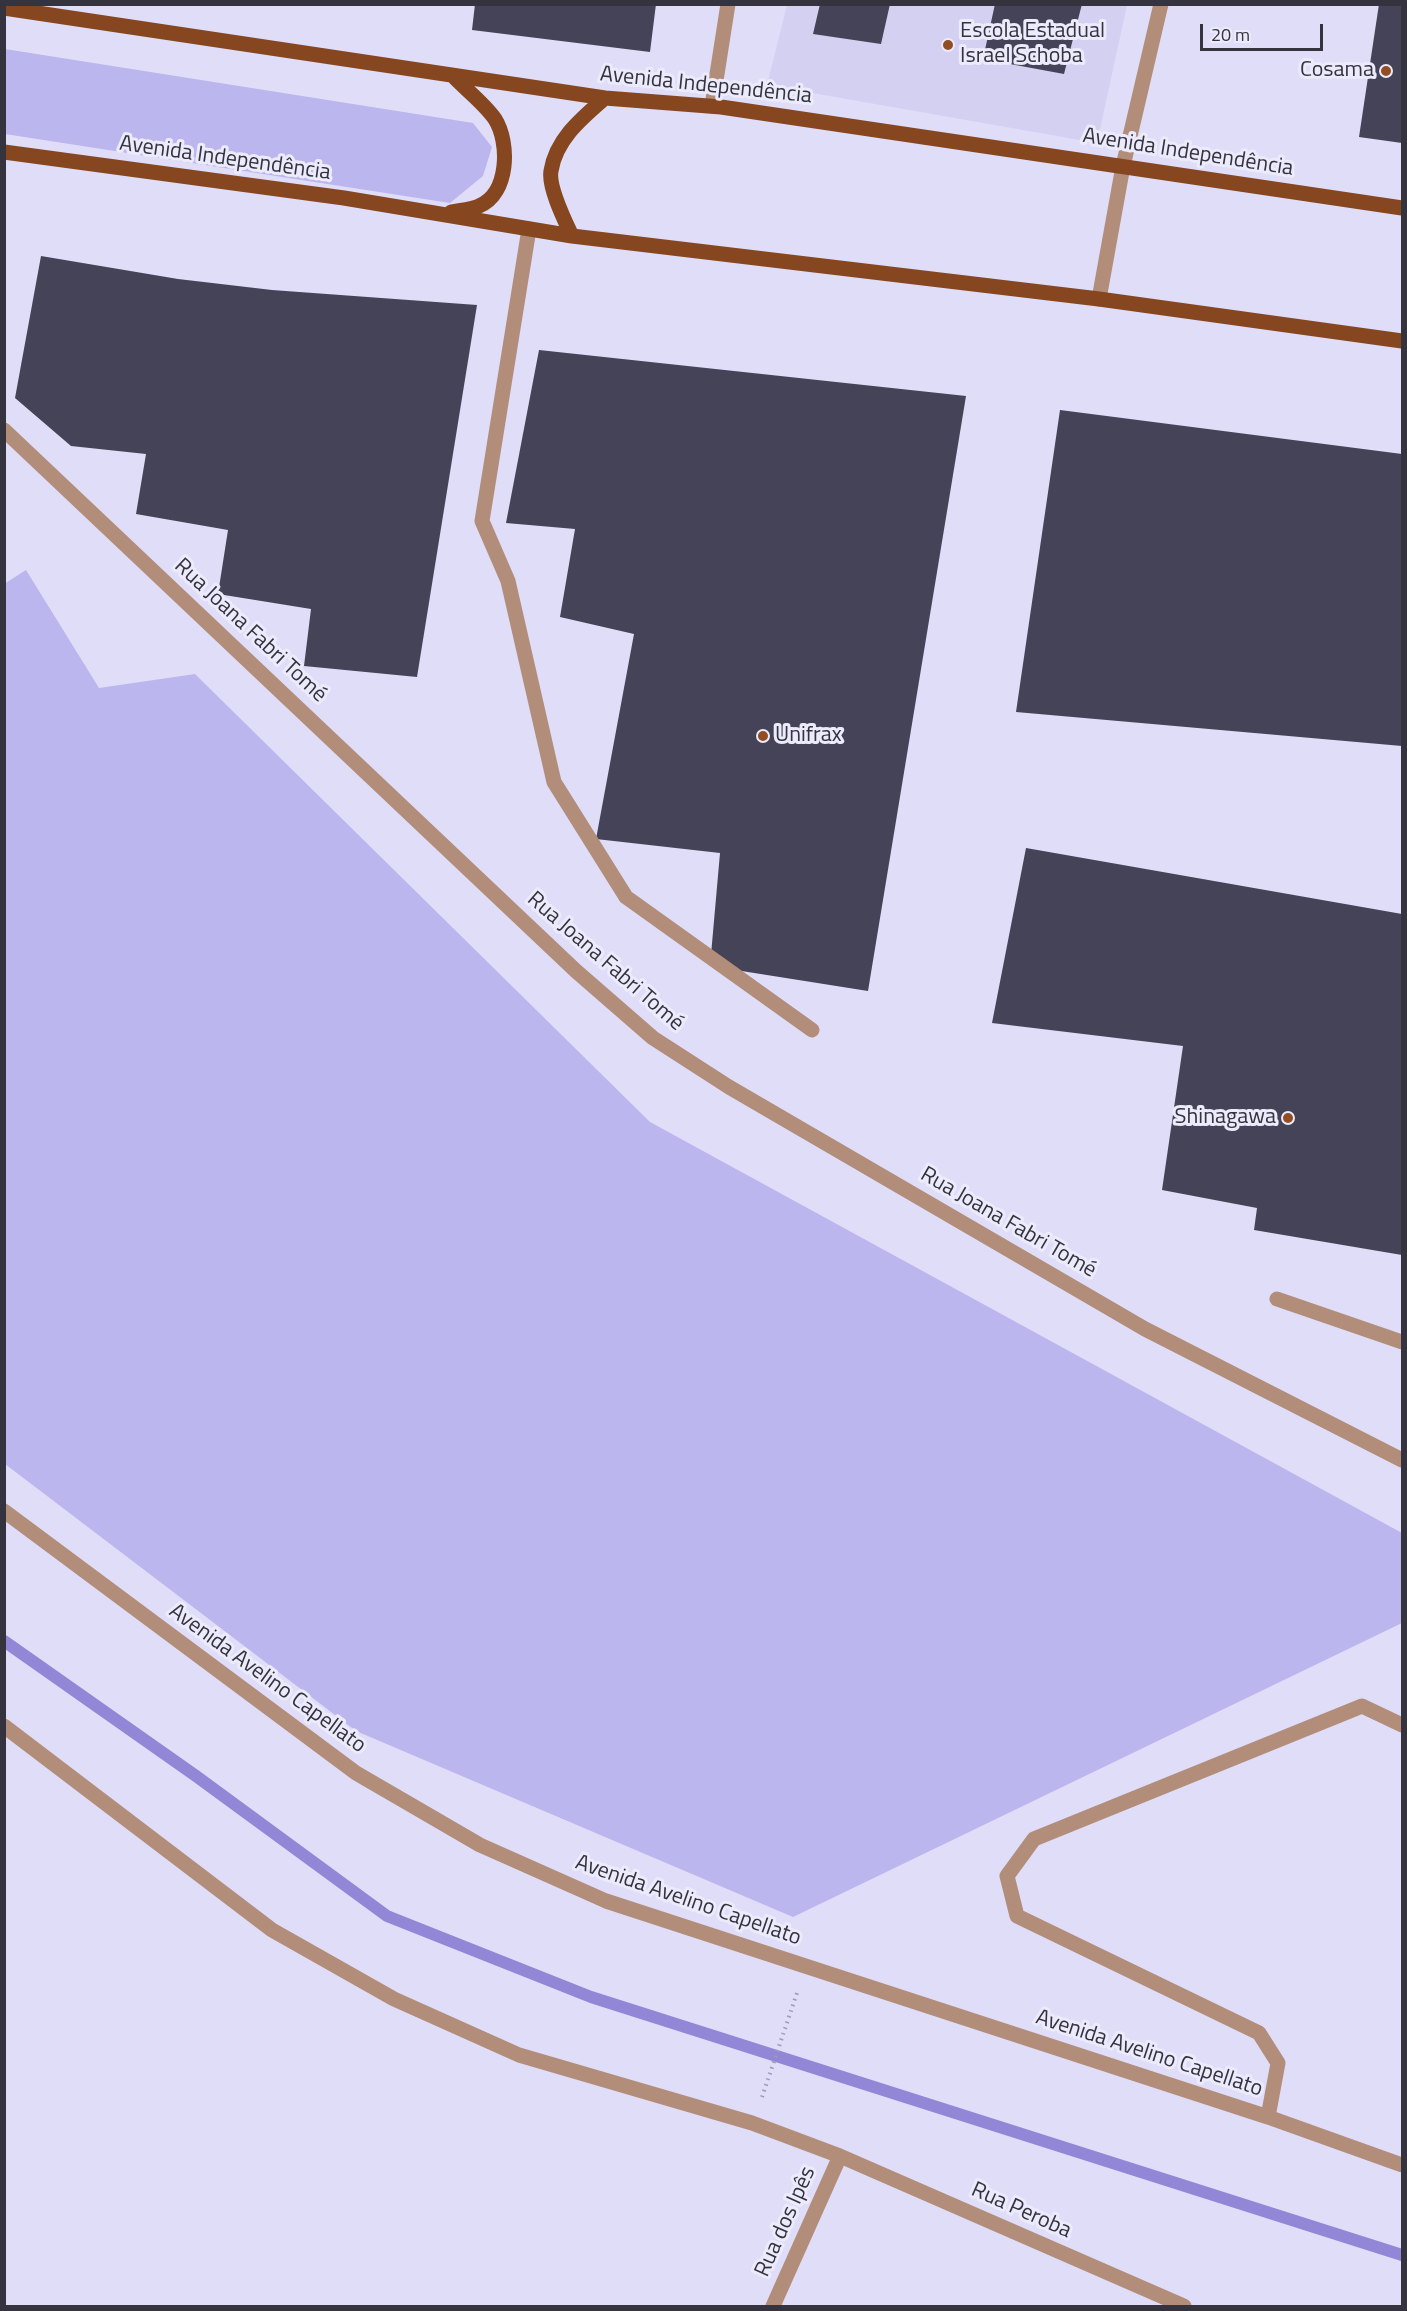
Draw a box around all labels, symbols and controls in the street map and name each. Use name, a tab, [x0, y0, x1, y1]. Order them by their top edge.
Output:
scale bar	[1203, 12, 1326, 50]
place label: Escola Estadual Israel Schoba	[960, 19, 1105, 70]
text: 20 m	[1211, 21, 1250, 48]
marker: Escola Estadual Israel Schoba	[941, 38, 955, 52]
place label: Cosama	[1300, 58, 1374, 84]
street label: Avenida Independência	[599, 62, 813, 110]
marker: Cosama	[1379, 64, 1393, 78]
street label: Avenida Independência	[1081, 123, 1295, 183]
street label: Avenida Independência	[118, 131, 332, 187]
street label: Rua Joana Fabri Tomé	[168, 553, 332, 709]
place label: Unifrax	[775, 723, 842, 749]
marker: Unifrax	[756, 729, 770, 743]
street label: Rua Joana Fabri Tomé	[521, 887, 689, 1037]
place label: Shinagawa	[1175, 1105, 1276, 1131]
marker: Shinagawa	[1281, 1111, 1295, 1125]
street label: Rua Joana Fabri Tomé	[915, 1162, 1101, 1284]
street label: Avenida Avelino Capellato	[163, 1599, 371, 1759]
street label: Avenida Avelino Capellato	[572, 1850, 804, 1952]
street label: Avenida Avelino Capellato	[1032, 2005, 1266, 2103]
street label: Rua dos Ipês	[750, 2163, 822, 2281]
street label: Rua Peroba	[967, 2177, 1075, 2245]

